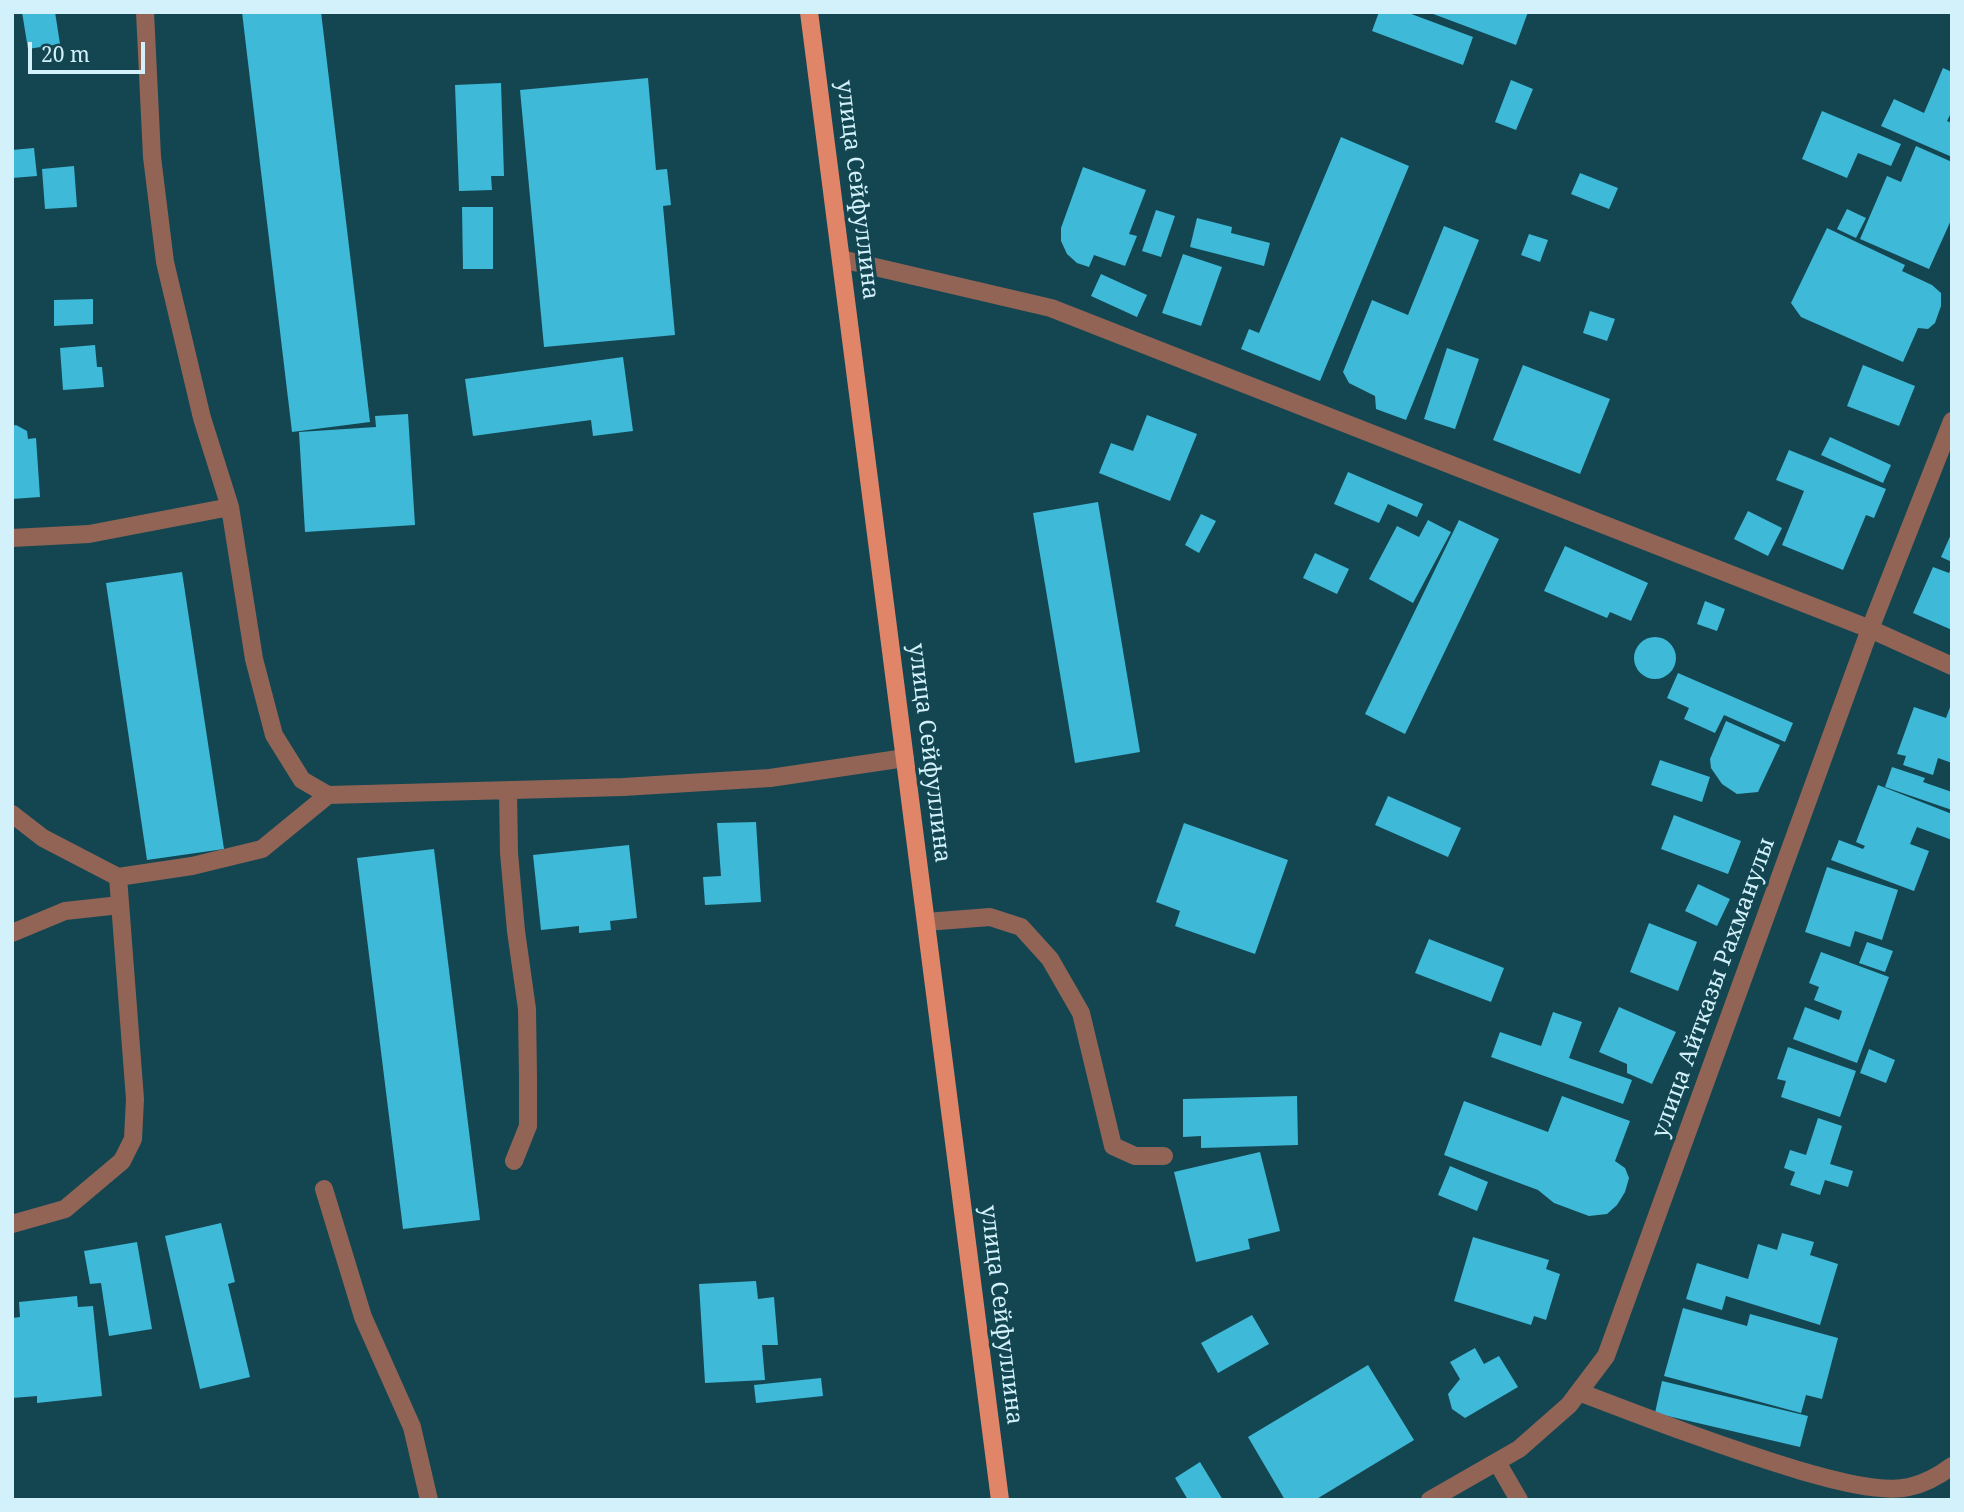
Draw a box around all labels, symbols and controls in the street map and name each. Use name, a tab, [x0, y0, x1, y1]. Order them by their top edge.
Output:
scale bar	[32, 28, 149, 72]
text: 20 m	[41, 40, 90, 68]
street label: улица Сейфуллина	[830, 79, 884, 301]
street label: улица Сейфуллина	[902, 642, 956, 864]
street label: улица Айтказы Рахманулы	[1647, 834, 1781, 1142]
street label: улица Сейфуллина	[974, 1204, 1028, 1426]

